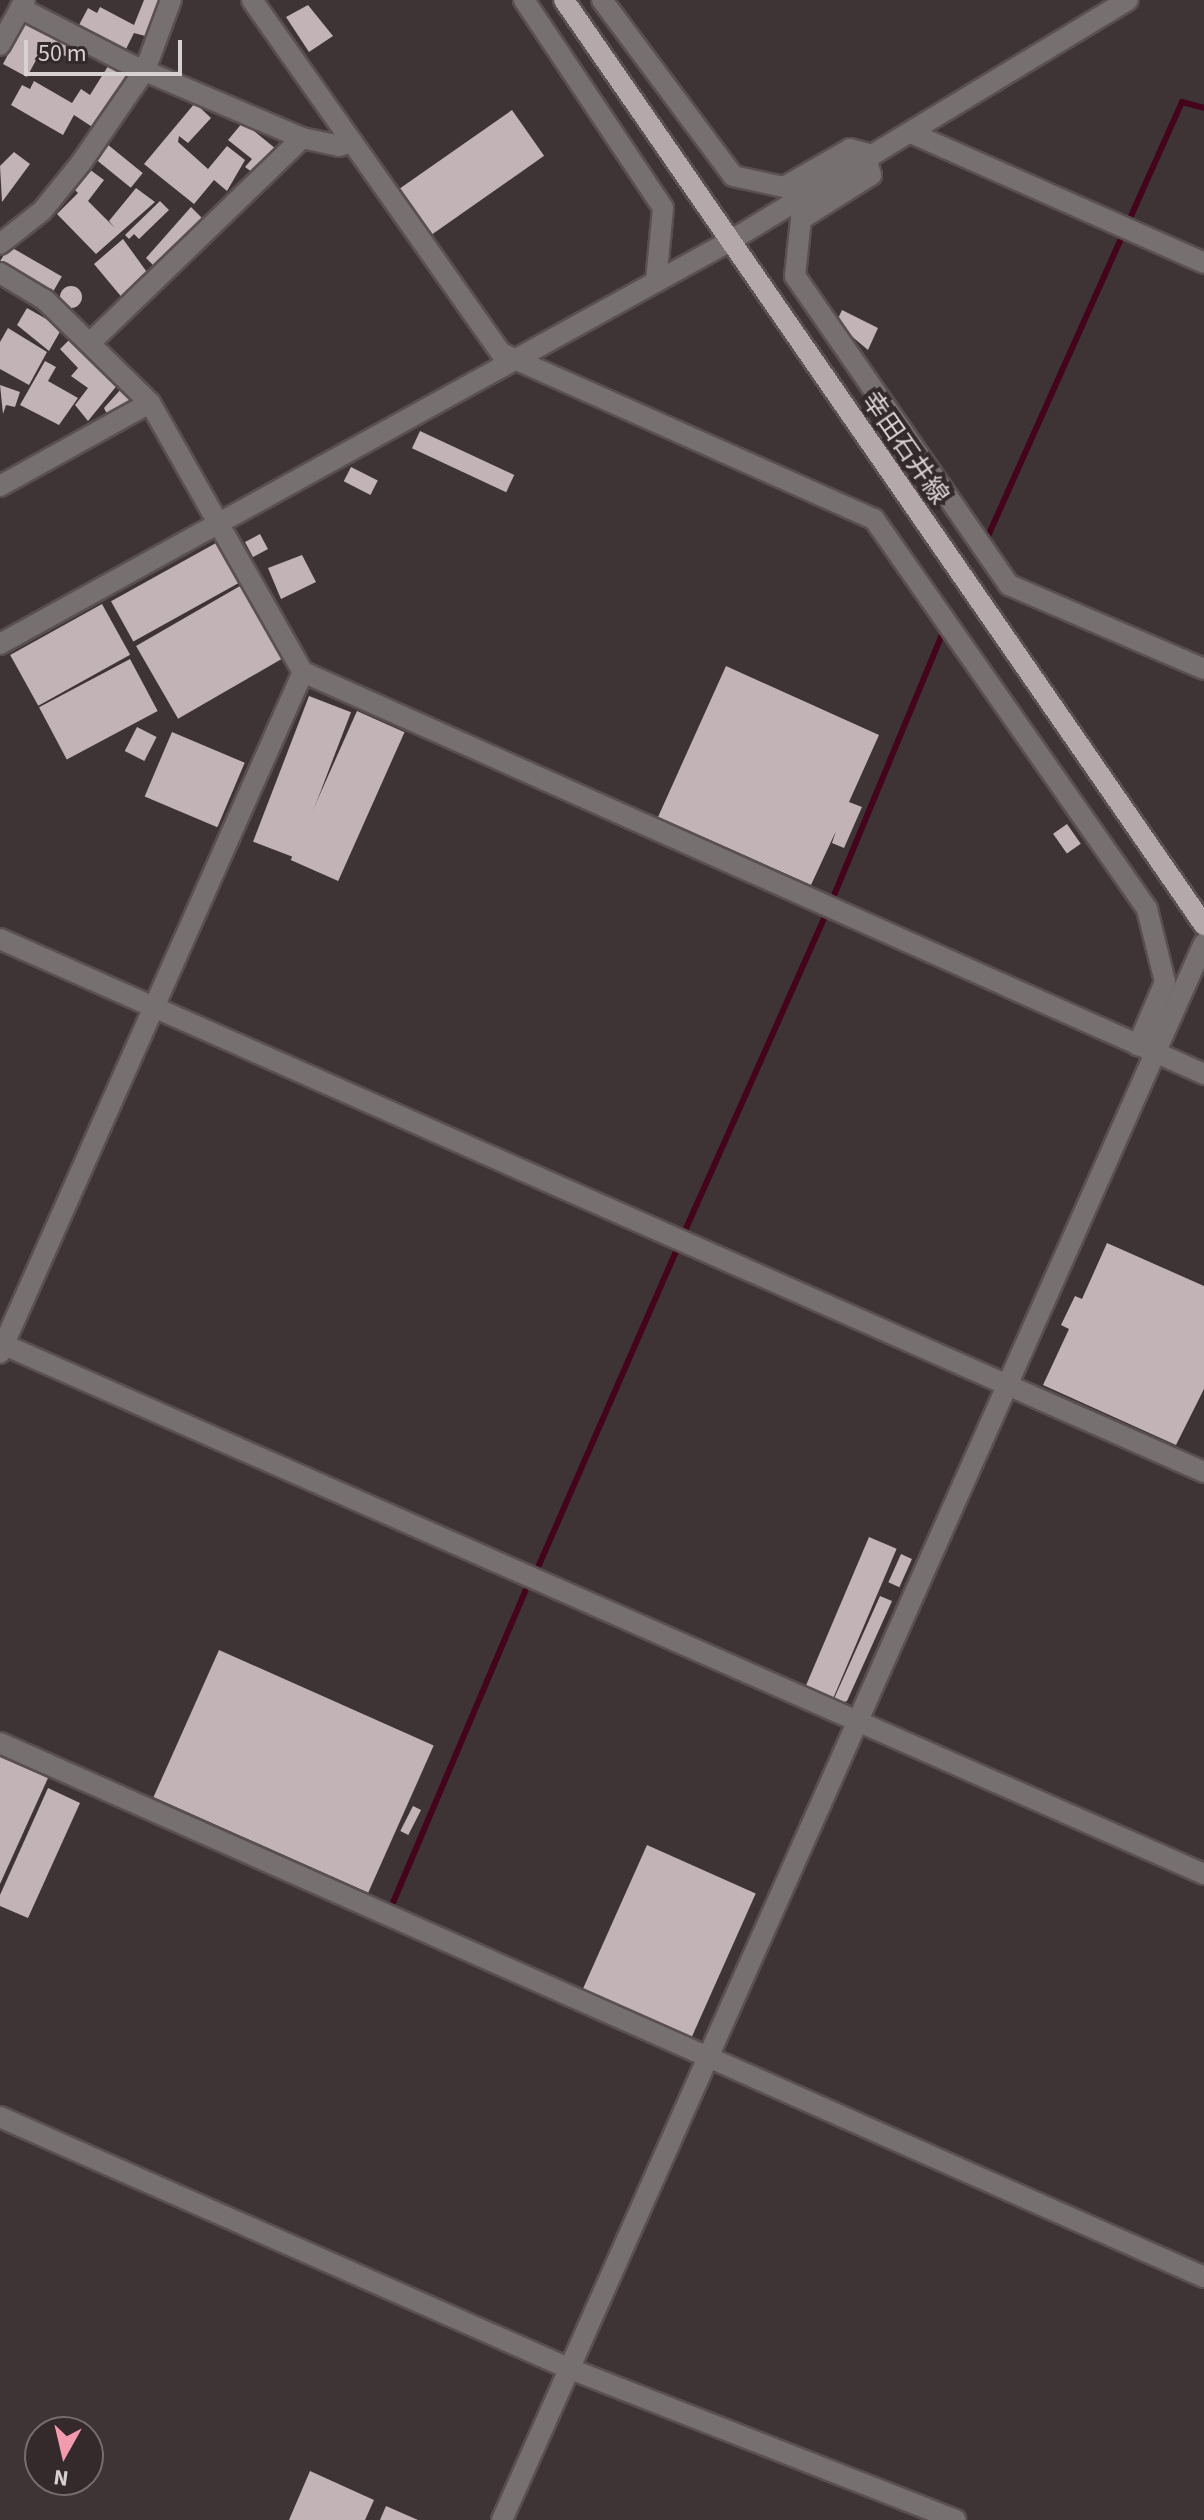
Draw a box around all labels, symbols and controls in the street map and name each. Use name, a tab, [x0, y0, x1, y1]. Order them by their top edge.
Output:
scale bar	[28, 24, 186, 74]
text: 50 m	[38, 36, 87, 71]
street label: 幸田石井線	[855, 386, 955, 510]
north arrow	[24, 2416, 104, 2496]
text: N	[51, 2461, 70, 2495]

